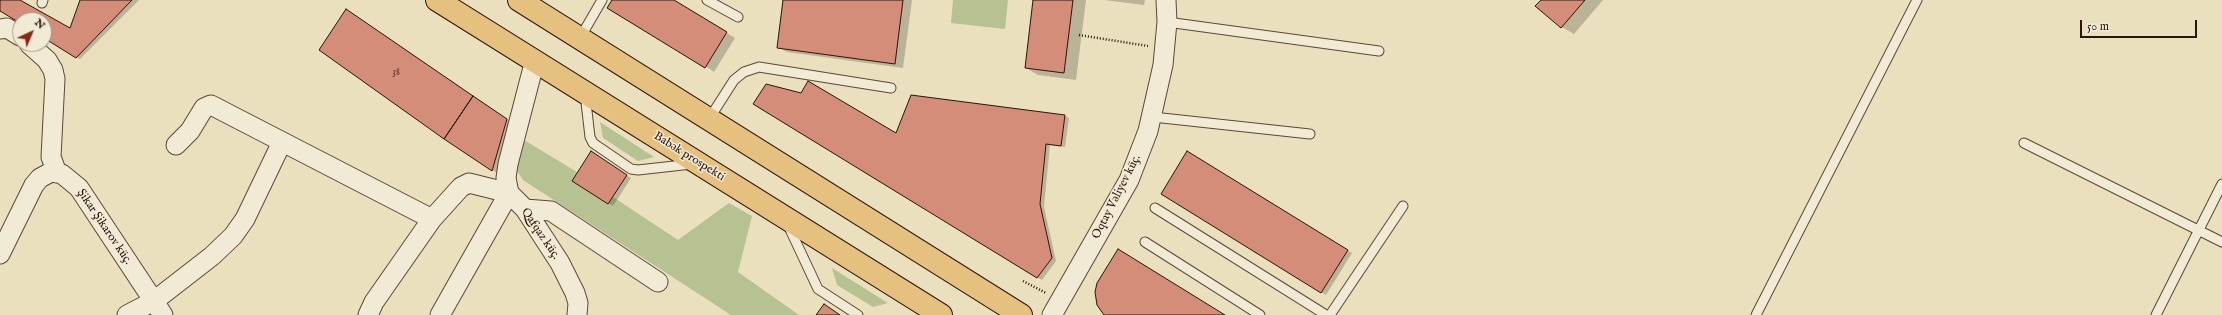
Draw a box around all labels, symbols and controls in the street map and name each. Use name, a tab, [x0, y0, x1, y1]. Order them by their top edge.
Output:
north arrow	[12, 12, 52, 52]
scale bar	[2082, 12, 2199, 38]
text: N	[31, 16, 48, 32]
text: 50 m	[2087, 19, 2109, 34]
house number: 38	[392, 67, 400, 79]
street label: Babək prospekti	[651, 129, 727, 185]
street label: Oqtay Vəliyev küç.	[1090, 152, 1144, 242]
street label: Şikar Şikarov küç.	[73, 186, 135, 268]
street label: Qafqaz küç.	[518, 205, 562, 263]

